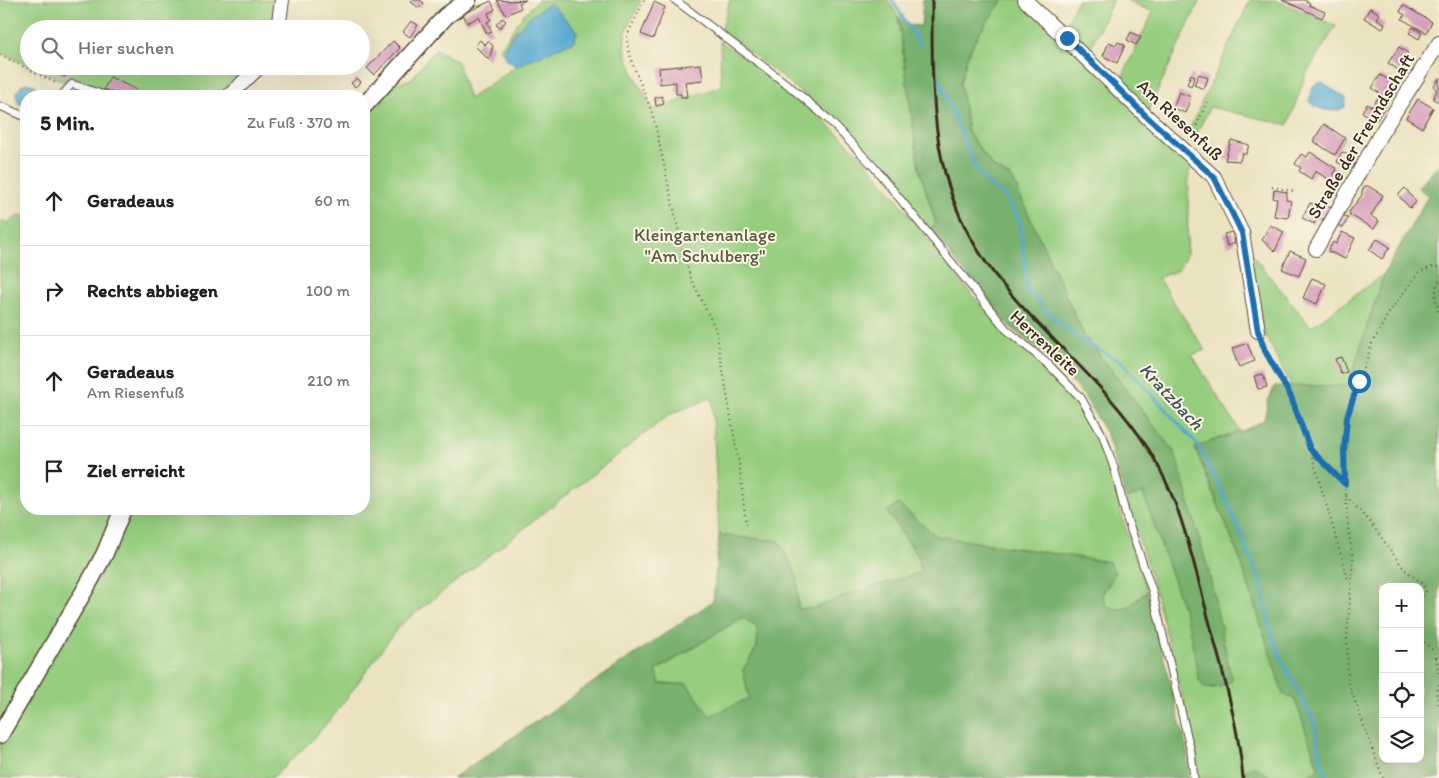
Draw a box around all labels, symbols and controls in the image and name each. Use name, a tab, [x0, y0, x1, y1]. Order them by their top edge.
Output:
search box	[20, 20, 370, 75]
route end	[1056, 27, 1079, 50]
icon: search	[38, 34, 66, 62]
text: Hier suchen	[78, 36, 174, 59]
street label: Straße der Freundschaft	[1303, 49, 1419, 223]
street label: Am Riesenfuß	[1132, 75, 1228, 165]
text: 5 Min.	[40, 110, 95, 135]
text: Zu Fuß · 370 m	[247, 113, 350, 132]
icon: ahead	[40, 187, 68, 215]
text: Geradeaus	[87, 189, 174, 212]
text: 60 m	[315, 191, 350, 210]
park label: Kleingartenanlage "Am Schulberg"	[634, 224, 776, 267]
icon: right	[40, 277, 68, 305]
text: Rechts abbiegen	[87, 279, 218, 302]
text: 100 m	[306, 281, 350, 300]
street label: Herrenleite	[1006, 305, 1084, 381]
water label: Kratzbach	[1135, 358, 1209, 435]
text: Geradeaus	[87, 360, 174, 383]
icon: ahead	[40, 367, 68, 395]
route start	[1348, 370, 1371, 393]
text: 210 m	[307, 371, 350, 390]
text: Am Riesenfuß	[87, 383, 184, 402]
icon: arrive	[40, 457, 68, 485]
text: Ziel erreicht	[87, 459, 185, 482]
map controls	[1379, 583, 1424, 763]
button: +	[1379, 583, 1424, 628]
button: −	[1379, 628, 1424, 673]
button: locate	[1379, 673, 1424, 718]
button: layers	[1379, 718, 1424, 763]

